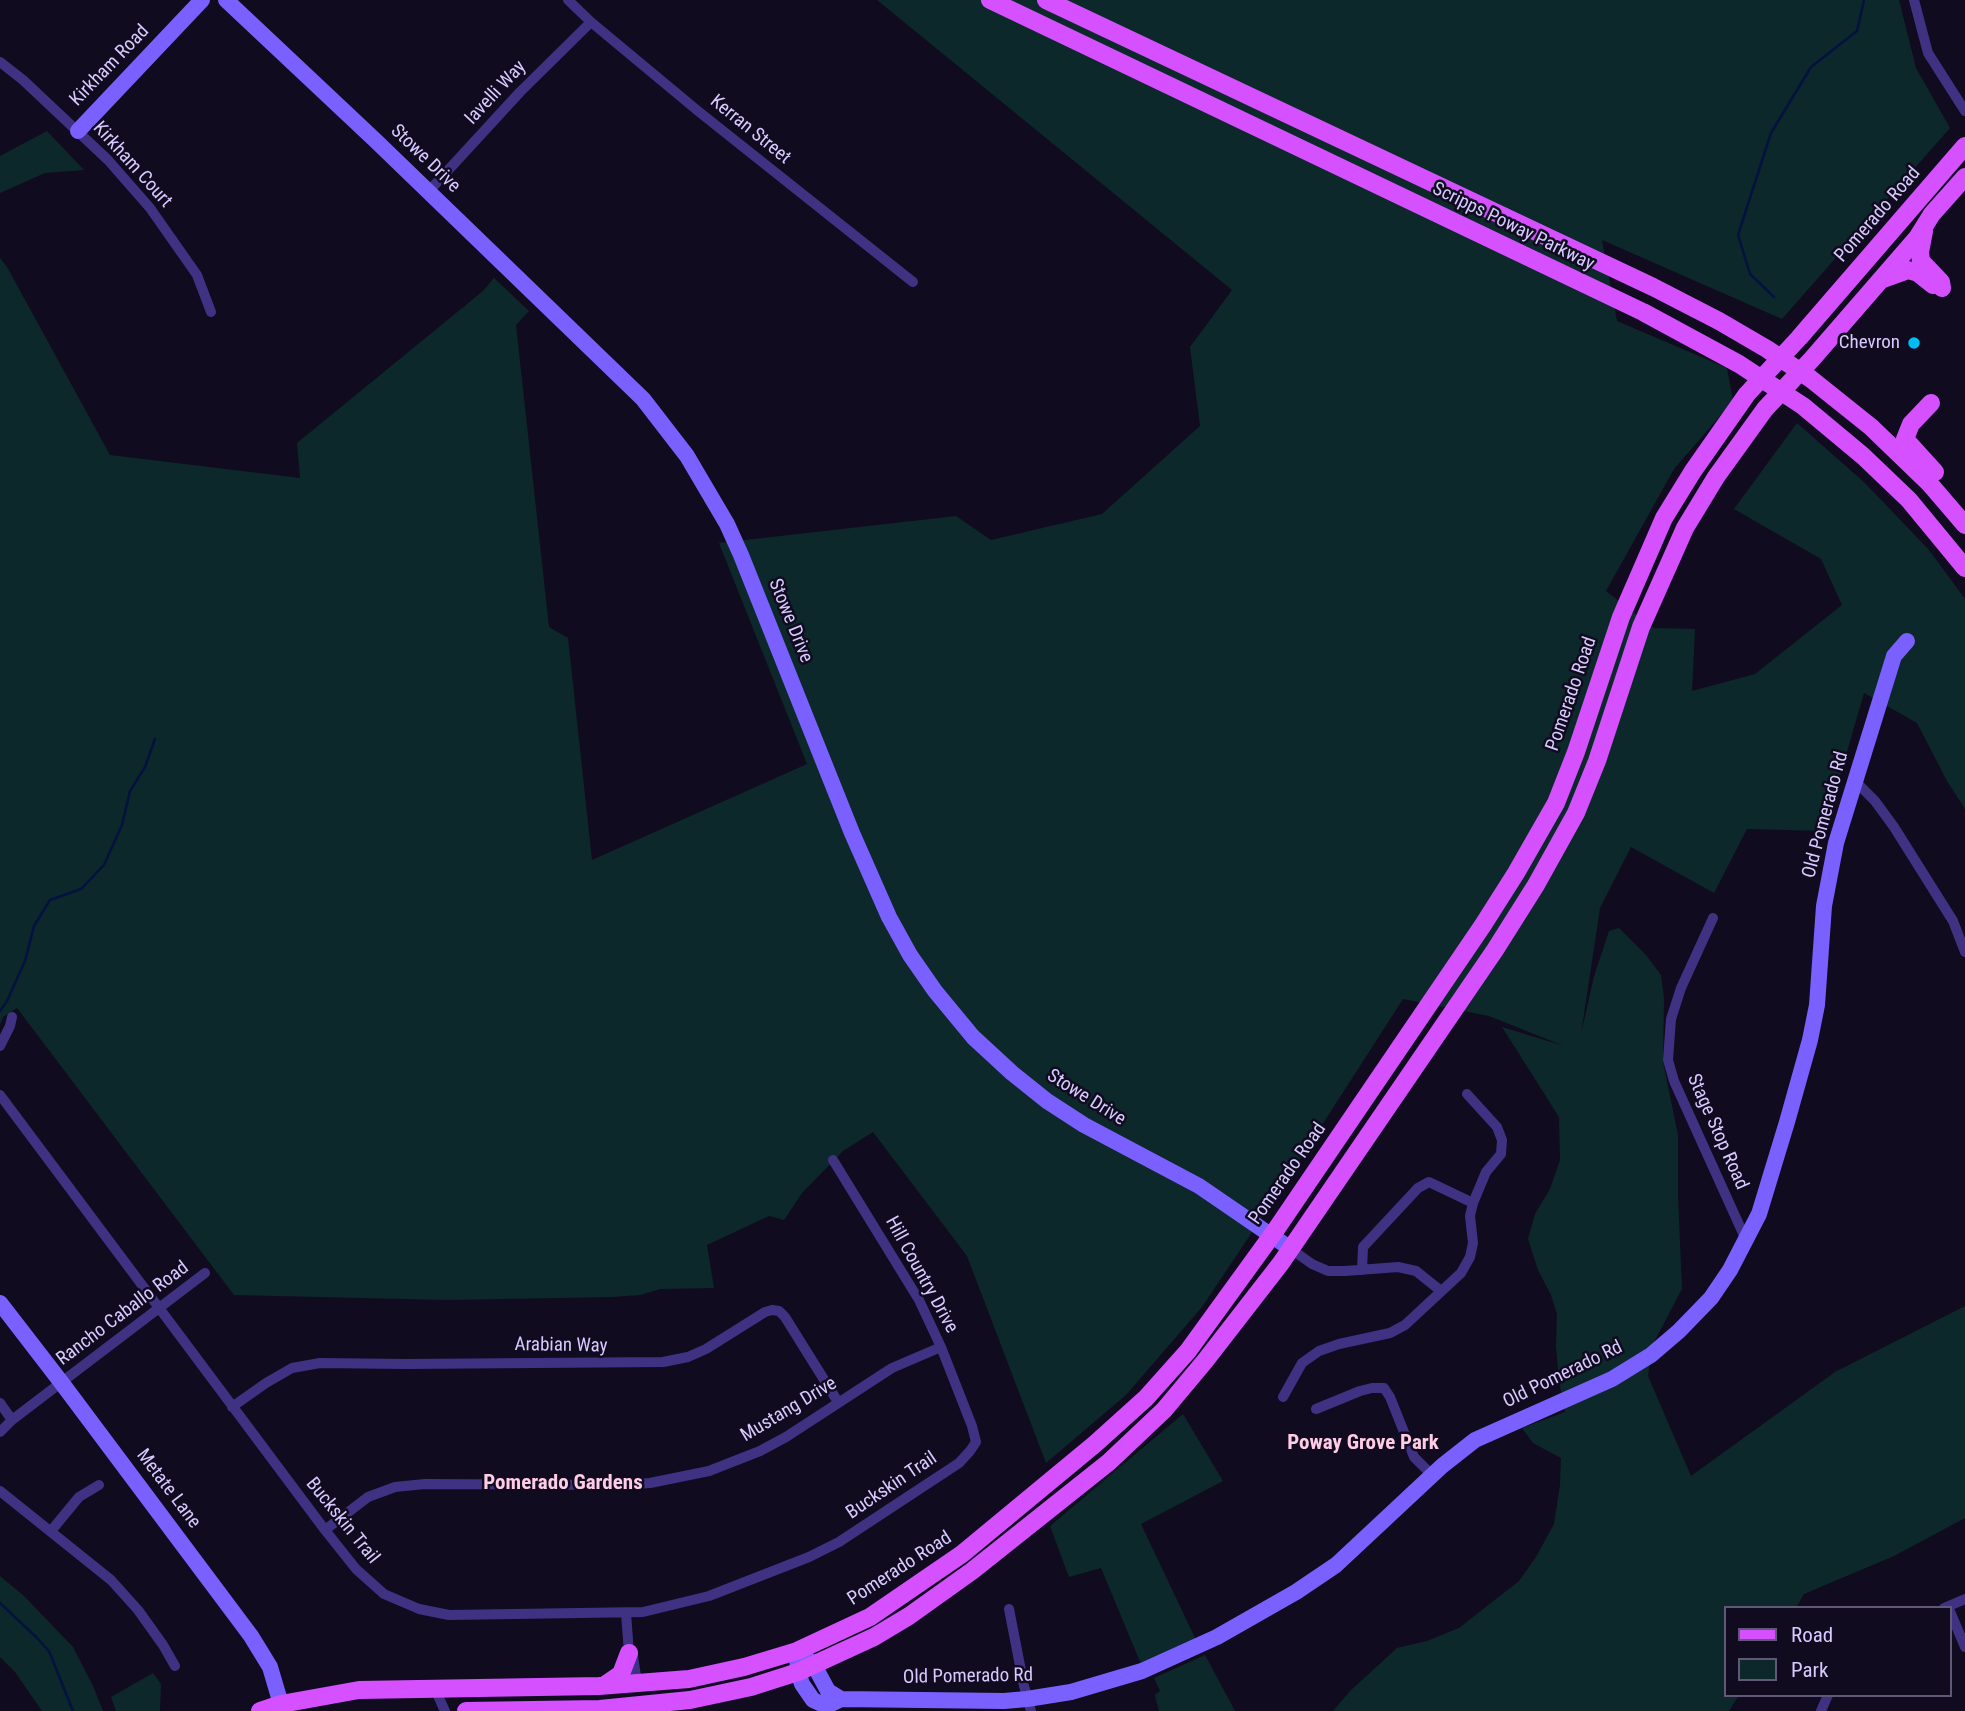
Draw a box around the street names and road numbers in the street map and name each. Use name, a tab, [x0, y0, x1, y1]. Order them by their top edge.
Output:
street label: Kirkham Road	[66, 21, 154, 111]
street label: Iavelli Way	[461, 56, 531, 130]
street label: Kerran Street	[705, 90, 795, 170]
street label: Kirkham Court	[88, 117, 176, 213]
street label: Stowe Drive	[385, 120, 465, 198]
street label: Pomerado Road	[1830, 163, 1926, 267]
street label: Scripps Poway Parkway	[1428, 178, 1598, 276]
street label: Stowe Drive	[763, 576, 817, 666]
street label: Pomerado Road	[1542, 634, 1602, 754]
street label: Old Pomerado Rd	[1798, 749, 1854, 881]
street label: Stowe Drive	[1042, 1065, 1130, 1131]
street label: Stage Stop Road	[1681, 1071, 1753, 1193]
street label: Pomerado Road	[1244, 1119, 1332, 1229]
street label: Hill Country Drive	[880, 1213, 962, 1337]
street label: Rancho Caballo Road	[53, 1257, 193, 1371]
street label: Arabian Way	[514, 1334, 608, 1358]
street label: Old Pomerado Rd	[1500, 1336, 1626, 1414]
street label: Mustang Drive	[737, 1372, 841, 1448]
street label: Metate Lane	[131, 1445, 205, 1533]
street label: Buckskin Trail	[842, 1447, 942, 1525]
street label: Buckskin Trail	[300, 1473, 384, 1569]
street label: Pomerado Road	[844, 1527, 956, 1611]
street label: Old Pomerado Rd	[903, 1664, 1033, 1690]

